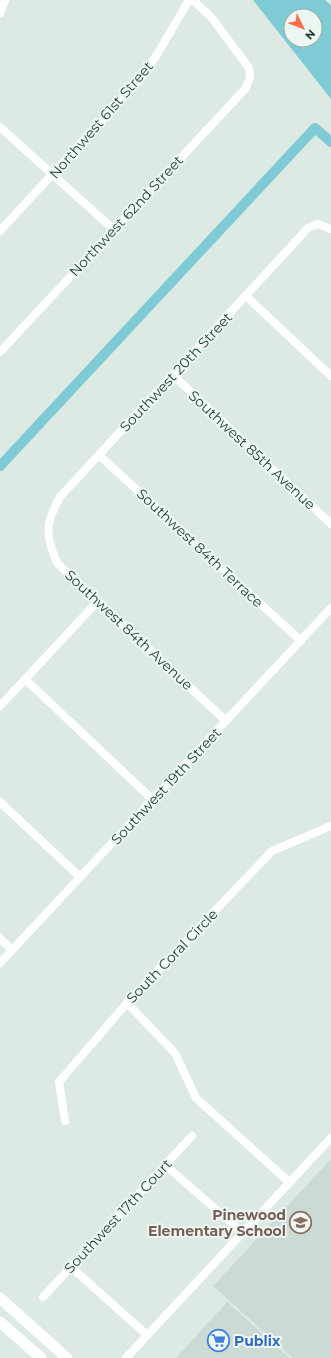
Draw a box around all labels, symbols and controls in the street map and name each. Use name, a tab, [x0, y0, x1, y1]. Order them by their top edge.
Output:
north arrow	[283, 8, 323, 48]
text: N	[302, 27, 318, 43]
street label: Northwest 61st Street	[45, 57, 157, 182]
street label: Northwest 62nd Street	[65, 151, 187, 280]
street label: Southwest 20th Street	[116, 308, 236, 436]
street label: Southwest 85th Avenue	[185, 386, 319, 514]
street label: Southwest 84th Terrace	[133, 485, 267, 611]
street label: Southwest 84th Avenue	[61, 566, 197, 694]
street label: Southwest 19th Street	[107, 724, 225, 848]
street label: South Coral Circle	[123, 905, 221, 1007]
street label: Southwest 17th Court	[60, 1155, 176, 1277]
place label: Pinewood Elementary School	[148, 1206, 286, 1240]
school or university icon: Pinewood Elementary School	[288, 1210, 314, 1236]
supermarket icon: Publix	[205, 1328, 231, 1354]
place label: Publix	[234, 1332, 281, 1350]

